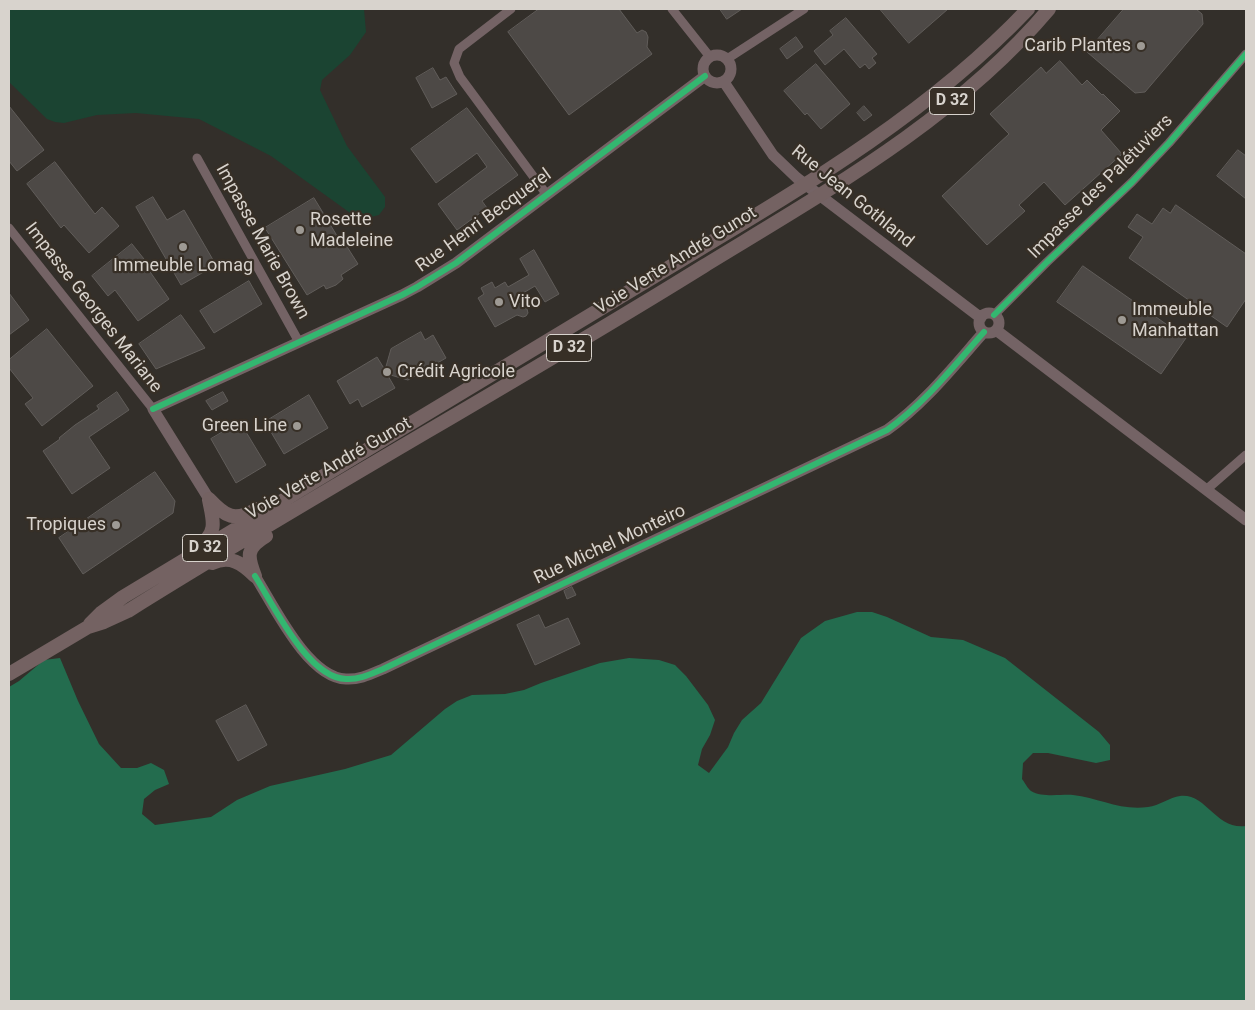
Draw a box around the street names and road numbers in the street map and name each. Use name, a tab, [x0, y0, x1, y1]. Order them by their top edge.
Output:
road number: D 32	[930, 88, 974, 114]
street label: Impasse des Palétuviers	[1024, 110, 1178, 264]
street label: Rue Jean Gothland	[786, 141, 918, 253]
street label: Impasse Marie Brown	[210, 161, 314, 323]
street label: Rue Henri Becquerel	[412, 165, 556, 277]
street label: Voie Verte André Gunot	[591, 202, 761, 320]
street label: Impasse Georges Mariane	[20, 219, 166, 397]
road number: D 32	[546, 334, 592, 362]
street label: Voie Verte André Gunot	[243, 413, 415, 525]
street label: Rue Michel Monteiro	[531, 500, 689, 590]
road number: D 32	[182, 534, 228, 562]

